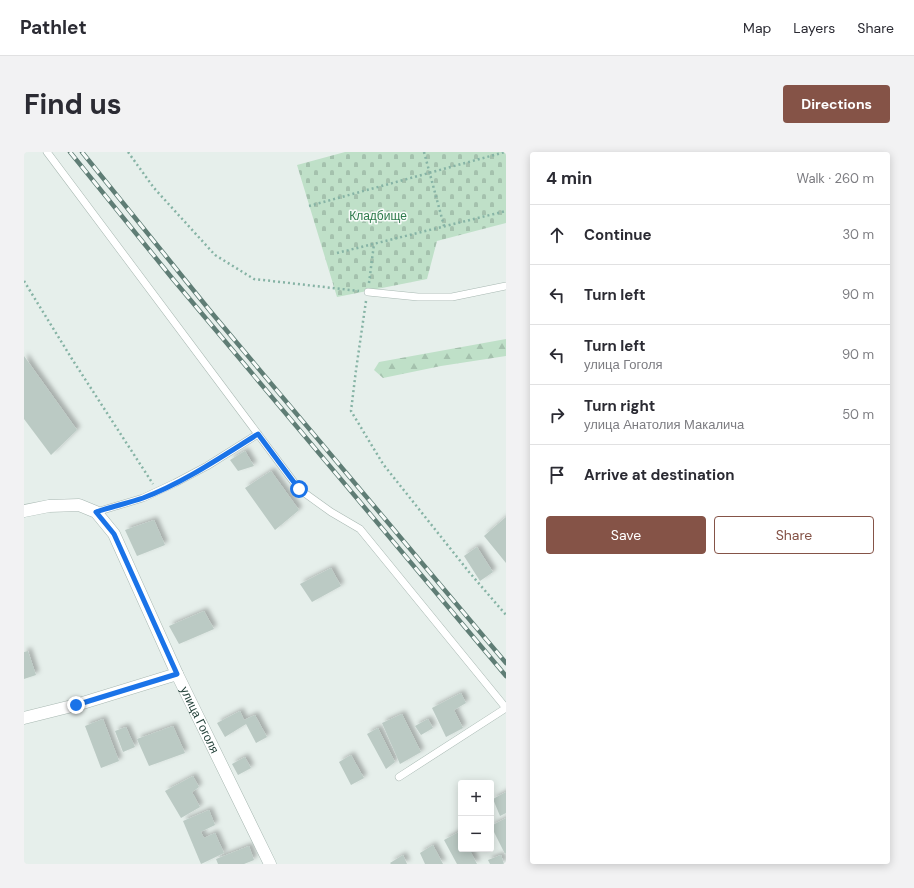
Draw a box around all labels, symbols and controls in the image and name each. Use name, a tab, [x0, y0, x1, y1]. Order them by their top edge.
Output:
text: Pathlet	[20, 15, 87, 40]
text: Map	[743, 19, 771, 37]
text: Layers	[793, 19, 835, 37]
text: Share	[857, 19, 894, 37]
button: Directions	[783, 85, 890, 123]
text: Find us	[24, 86, 122, 123]
text: 4 min	[546, 167, 592, 189]
text: Walk · 260 m	[796, 170, 874, 187]
park label: Кладбище	[349, 208, 407, 224]
icon: ahead	[546, 224, 568, 246]
text: Continue	[584, 225, 652, 245]
text: 30 m	[842, 226, 874, 243]
icon: left	[546, 284, 568, 306]
text: Turn left	[584, 285, 645, 305]
text: 90 m	[842, 286, 874, 303]
text: Turn left	[584, 336, 645, 356]
icon: left	[546, 344, 568, 366]
text: 90 m	[842, 346, 874, 363]
text: улица Гоголя	[584, 356, 663, 373]
text: Turn right	[584, 396, 655, 416]
icon: right	[546, 404, 568, 426]
text: 50 m	[842, 406, 874, 423]
text: улица Анатолия Макалича	[584, 416, 744, 433]
icon: arrive	[546, 464, 568, 486]
text: Arrive at destination	[584, 465, 735, 485]
route start	[290, 480, 308, 498]
button: Save	[546, 516, 706, 554]
button: Share	[714, 516, 874, 554]
street label: улица Гоголя	[176, 684, 223, 756]
route end	[67, 696, 85, 714]
map controls	[458, 780, 494, 852]
button: +	[458, 780, 494, 816]
button: −	[458, 816, 494, 852]

